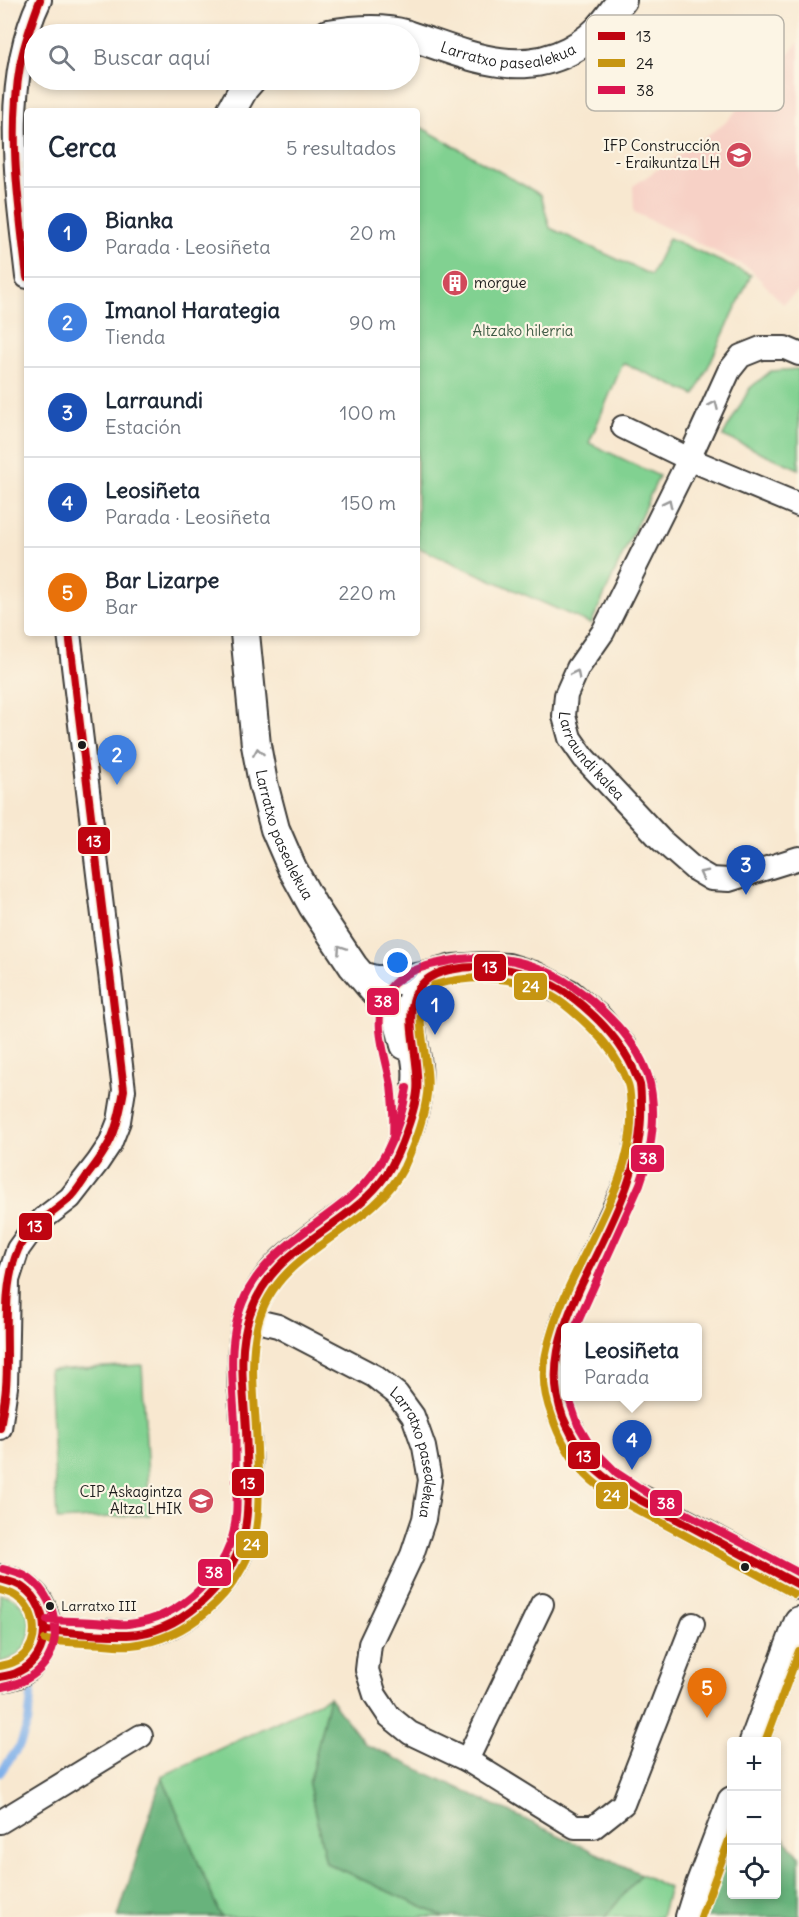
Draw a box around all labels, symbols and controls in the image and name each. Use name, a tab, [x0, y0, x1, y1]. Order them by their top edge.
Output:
legend	[586, 15, 784, 111]
search box	[24, 24, 420, 90]
text: 13	[636, 26, 651, 46]
street label: Larratxo pasealekua	[438, 37, 579, 72]
icon: search	[45, 41, 78, 74]
text: Buscar aquí	[93, 43, 210, 71]
text: 24	[636, 53, 654, 73]
text: 38	[636, 80, 654, 100]
text: Cerca	[48, 131, 117, 164]
text: 5 resultados	[286, 135, 396, 160]
place label: IFP Construcción - Eraikuntza LH	[603, 136, 720, 172]
school or university icon: IFP Construcción - Eraikuntza LH	[724, 140, 754, 170]
text: Bianka	[105, 206, 173, 234]
text: 1	[64, 220, 71, 245]
text: 20 m	[350, 220, 396, 245]
text: Parada · Leosiñeta	[105, 234, 271, 259]
building icon: morgue	[440, 268, 470, 298]
place label: morgue	[474, 273, 527, 292]
text: Imanol Harategia	[105, 296, 280, 324]
text: 2	[62, 310, 73, 335]
text: 90 m	[349, 310, 396, 335]
park label: Altzako hilerria	[473, 321, 574, 340]
text: Tienda	[105, 324, 165, 349]
text: Larraundi	[105, 386, 203, 414]
text: 3	[62, 400, 73, 425]
text: 100 m	[339, 400, 396, 425]
one-way arrow	[706, 401, 718, 412]
text: Estación	[105, 414, 181, 439]
text: Leosiñeta	[105, 476, 200, 504]
text: 4	[62, 490, 73, 515]
text: 150 m	[341, 490, 396, 515]
one-way arrow	[660, 498, 672, 509]
text: Parada · Leosiñeta	[105, 504, 271, 529]
text: Bar Lizarpe	[105, 566, 219, 594]
text: 5	[62, 580, 73, 605]
text: 220 m	[339, 580, 396, 605]
text: Bar	[105, 594, 138, 619]
one-way arrow	[569, 670, 580, 681]
street label: Larraundi kalea	[555, 711, 629, 804]
pin: 2	[98, 736, 136, 785]
unlabelled marker	[76, 739, 88, 751]
one-way arrow	[252, 747, 264, 757]
street label: Larratxo pasealekua	[252, 768, 318, 903]
line badge: 13	[77, 826, 111, 855]
text: 13	[86, 831, 102, 851]
pin: 3	[726, 846, 766, 895]
one-way arrow	[699, 870, 709, 881]
one-way arrow	[337, 944, 348, 955]
your location	[383, 948, 412, 977]
line badge: 13	[473, 953, 507, 982]
text: 13	[482, 957, 498, 977]
line badge: 24	[513, 972, 548, 1001]
text: 24	[522, 976, 540, 996]
pin: 1	[416, 986, 454, 1035]
line badge: 38	[366, 987, 400, 1016]
text: 38	[374, 991, 392, 1011]
line badge: 38	[630, 1144, 665, 1173]
text: 38	[639, 1148, 657, 1168]
line badge: 13	[18, 1212, 53, 1241]
text: 13	[27, 1216, 43, 1236]
popup	[561, 1323, 702, 1401]
text: Leosiñeta	[584, 1336, 679, 1364]
text: Parada	[584, 1364, 649, 1389]
street label: Larratxo pasealekua	[386, 1382, 440, 1520]
pin: 4	[612, 1420, 652, 1470]
line badge: 13	[567, 1441, 601, 1470]
text: 13	[576, 1446, 592, 1466]
line badge: 13	[231, 1468, 265, 1497]
text: 13	[240, 1473, 256, 1493]
line badge: 24	[595, 1481, 629, 1510]
place label: CIP Askagintza Altza LHIK	[80, 1482, 183, 1518]
text: 24	[603, 1485, 621, 1505]
school or university icon: CIP Askagintza Altza LHIK	[186, 1486, 216, 1516]
line badge: 38	[649, 1489, 683, 1517]
text: 38	[657, 1493, 675, 1513]
line badge: 24	[235, 1530, 269, 1559]
text: 24	[243, 1534, 261, 1554]
line badge: 38	[197, 1558, 232, 1587]
unlabelled marker	[739, 1561, 751, 1573]
text: 38	[205, 1562, 223, 1582]
place label: Larratxo III	[61, 1597, 137, 1615]
marker: Larratxo III	[44, 1600, 56, 1612]
pin: 5	[688, 1668, 726, 1718]
map controls	[727, 1737, 781, 1899]
button: +	[727, 1737, 781, 1791]
button: −	[727, 1791, 781, 1845]
button: locate	[727, 1845, 781, 1899]

